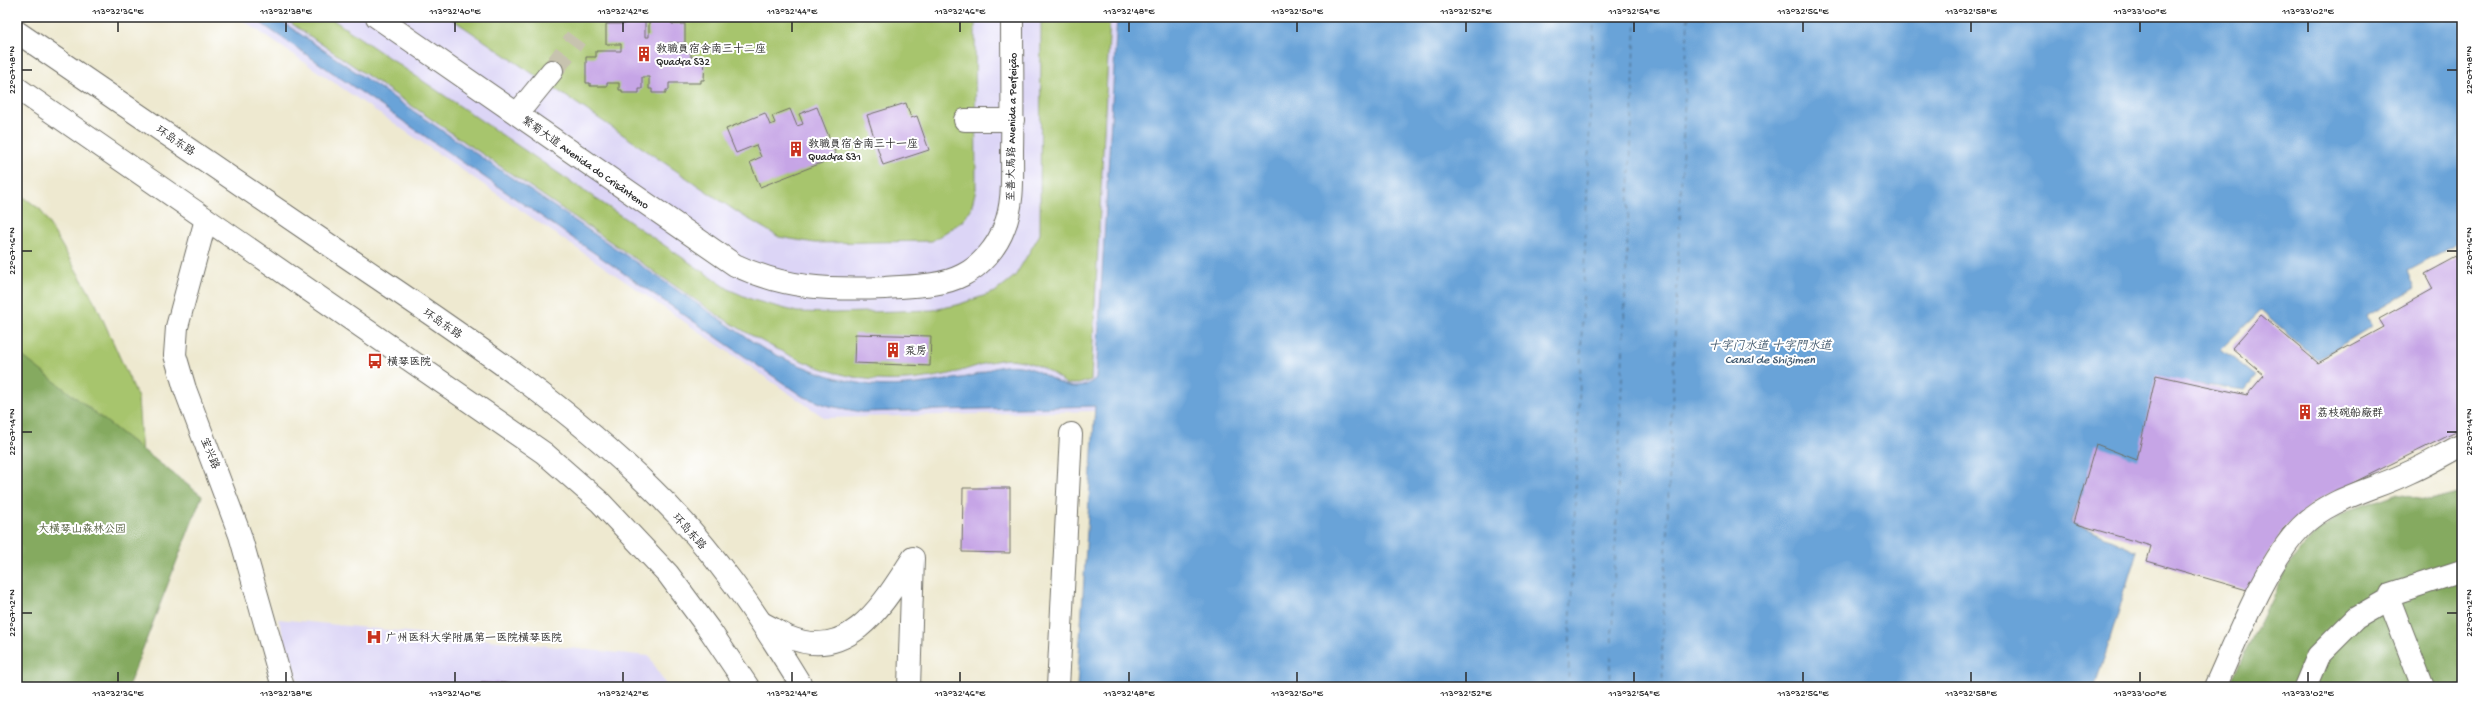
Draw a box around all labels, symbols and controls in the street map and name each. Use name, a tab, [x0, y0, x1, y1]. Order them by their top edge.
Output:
text: 113°32'36"E	[91, 6, 144, 18]
text: 113°32'38"E	[259, 6, 312, 18]
text: 113°32'40"E	[428, 6, 481, 18]
text: 113°32'42"E	[597, 6, 649, 18]
text: 113°32'44"E	[766, 6, 818, 18]
text: 113°32'46"E	[934, 6, 986, 18]
text: 113°32'48"E	[1103, 6, 1155, 18]
text: 113°32'50"E	[1270, 6, 1324, 18]
text: 113°32'52"E	[1440, 6, 1492, 18]
text: 113°32'54"E	[1608, 6, 1660, 18]
text: 113°32'56"E	[1776, 6, 1829, 18]
text: 113°32'58"E	[1944, 6, 1998, 18]
text: 113°33'00"E	[2113, 6, 2167, 18]
text: 113°33'02"E	[2281, 6, 2335, 18]
place label: 教職員宿舍南三十二座 Quadra S32	[656, 42, 766, 69]
building icon: 教職員宿舍南三十二座 Quadra S32	[635, 45, 653, 63]
text: 22°07'18"N	[7, 46, 19, 94]
text: 22°07'18"N	[2464, 46, 2476, 94]
street label: 至善大馬路 Avenida a Perfeição	[1005, 52, 1020, 201]
street label: 繁菊大道 Avenida do Crisântemo	[519, 113, 652, 212]
street label: 环岛东路	[153, 124, 197, 159]
place label: 教職員宿舍南三十一座 Quadra S31	[808, 137, 918, 164]
building icon: 教職員宿舍南三十一座 Quadra S31	[787, 140, 805, 158]
text: 22°07'16"N	[7, 227, 19, 275]
text: 22°07'16"N	[2464, 227, 2476, 275]
street label: 环岛东路	[420, 307, 464, 342]
water label: 十字门水道 十字門水道 Canal de Shizimen	[1709, 339, 1832, 368]
building icon: 泵房	[884, 341, 902, 359]
place label: 泵房	[905, 345, 927, 358]
bus stop icon: 横琴医院	[366, 352, 384, 370]
place label: 横琴医院	[387, 355, 431, 369]
building icon: 荔枝碗船廠群	[2296, 403, 2314, 421]
place label: 荔枝碗船廠群	[2317, 407, 2383, 420]
text: 22°07'14"N	[7, 408, 19, 456]
text: 22°07'14"N	[2464, 408, 2476, 456]
street label: 宝兴路	[197, 436, 222, 471]
street label: 环岛东路	[669, 511, 708, 553]
park label: 大横琴山森林公园	[38, 522, 126, 536]
text: 22°07'12"N	[7, 589, 19, 637]
text: 22°07'12"N	[2464, 589, 2476, 637]
hospital icon: 广州医科大学附属第一医院横琴医院	[365, 628, 383, 646]
place label: 广州医科大学附属第一医院横琴医院	[386, 631, 562, 645]
text: 113°32'36"E	[91, 688, 144, 700]
text: 113°32'38"E	[259, 688, 312, 700]
text: 113°32'40"E	[428, 688, 481, 700]
text: 113°32'42"E	[597, 688, 649, 700]
text: 113°32'44"E	[766, 688, 818, 700]
text: 113°32'46"E	[934, 688, 986, 700]
text: 113°32'48"E	[1103, 688, 1155, 700]
text: 113°32'50"E	[1270, 688, 1324, 700]
text: 113°32'52"E	[1440, 688, 1492, 700]
text: 113°32'54"E	[1608, 688, 1660, 700]
text: 113°32'56"E	[1776, 688, 1829, 700]
text: 113°32'58"E	[1944, 688, 1998, 700]
text: 113°33'00"E	[2113, 688, 2167, 700]
text: 113°33'02"E	[2281, 688, 2335, 700]

